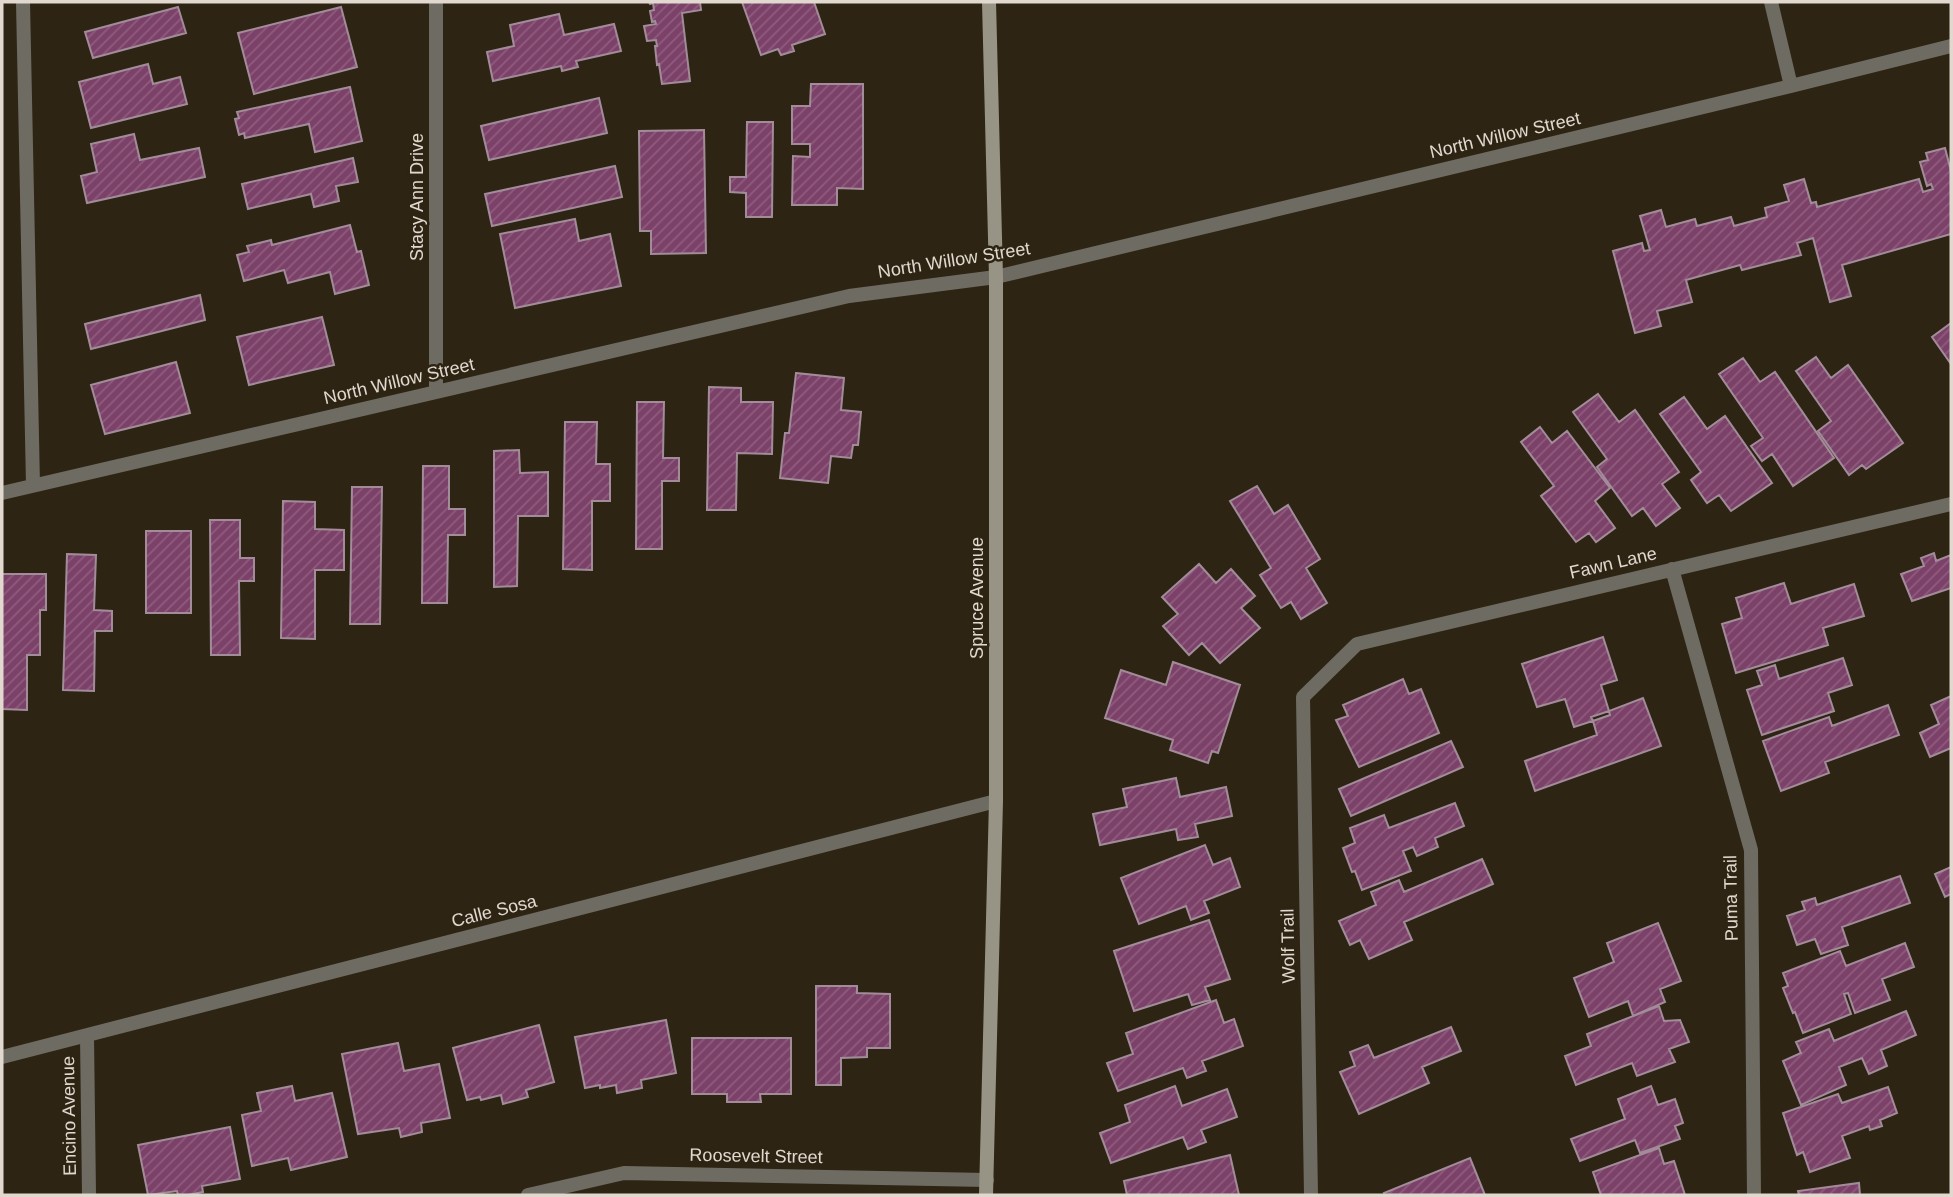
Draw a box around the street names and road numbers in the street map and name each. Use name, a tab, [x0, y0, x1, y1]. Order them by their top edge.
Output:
street label: North Willow Street	[1428, 108, 1582, 162]
street label: Stacy Ann Drive	[407, 133, 427, 261]
street label: North Willow Street	[876, 238, 1032, 282]
street label: North Willow Street	[322, 354, 476, 408]
street label: Spruce Avenue	[967, 537, 987, 659]
street label: Fawn Lane	[1567, 543, 1659, 583]
street label: Puma Trail	[1720, 855, 1742, 941]
street label: Calle Sosa	[449, 891, 540, 931]
street label: Wolf Trail	[1277, 908, 1299, 984]
street label: Encino Avenue	[58, 1056, 80, 1176]
street label: Roosevelt Street	[689, 1145, 823, 1167]

